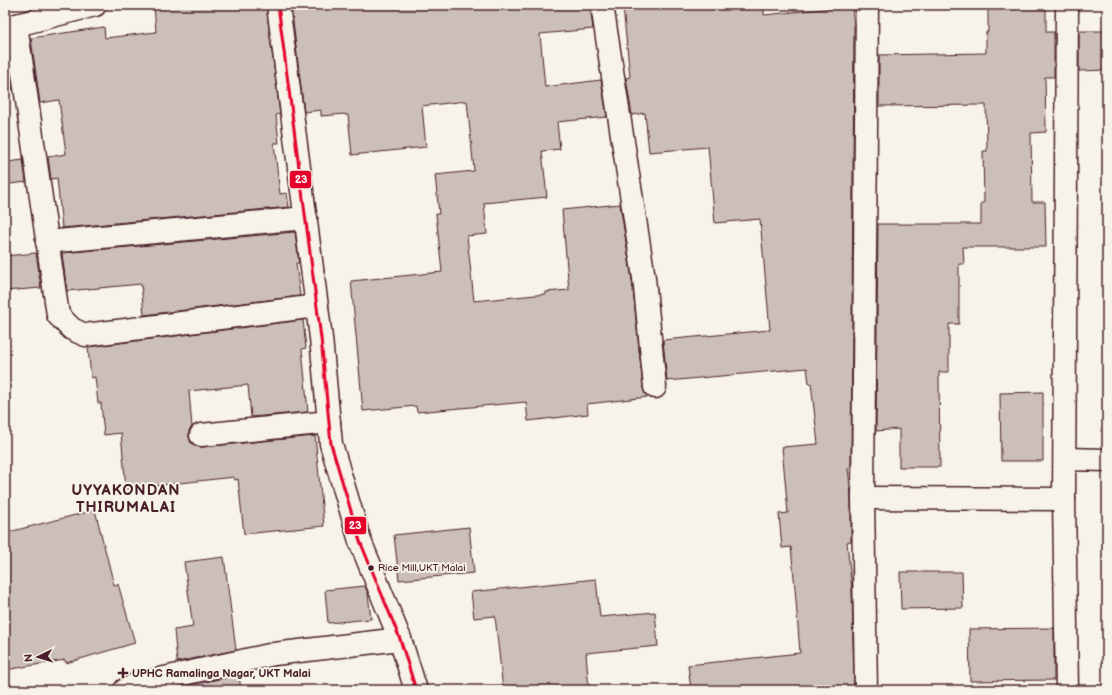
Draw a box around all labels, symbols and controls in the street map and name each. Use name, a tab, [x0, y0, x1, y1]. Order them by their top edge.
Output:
line badge: 23	[289, 170, 312, 189]
text: 23	[295, 173, 308, 186]
district label: UYYAKONDAN THIRUMALAI	[71, 481, 181, 517]
line badge: 23	[344, 516, 367, 535]
text: 23	[349, 519, 362, 532]
place label: Rice Mill,UKT Malai	[378, 562, 466, 574]
marker: Rice Mill,UKT Malai	[366, 563, 376, 573]
north arrow	[18, 637, 58, 677]
text: N	[22, 653, 35, 663]
marker: UPHC Ramalinga Nagar, UKT Malai	[117, 667, 129, 679]
place label: UPHC Ramalinga Nagar, UKT Malai	[132, 667, 311, 680]

